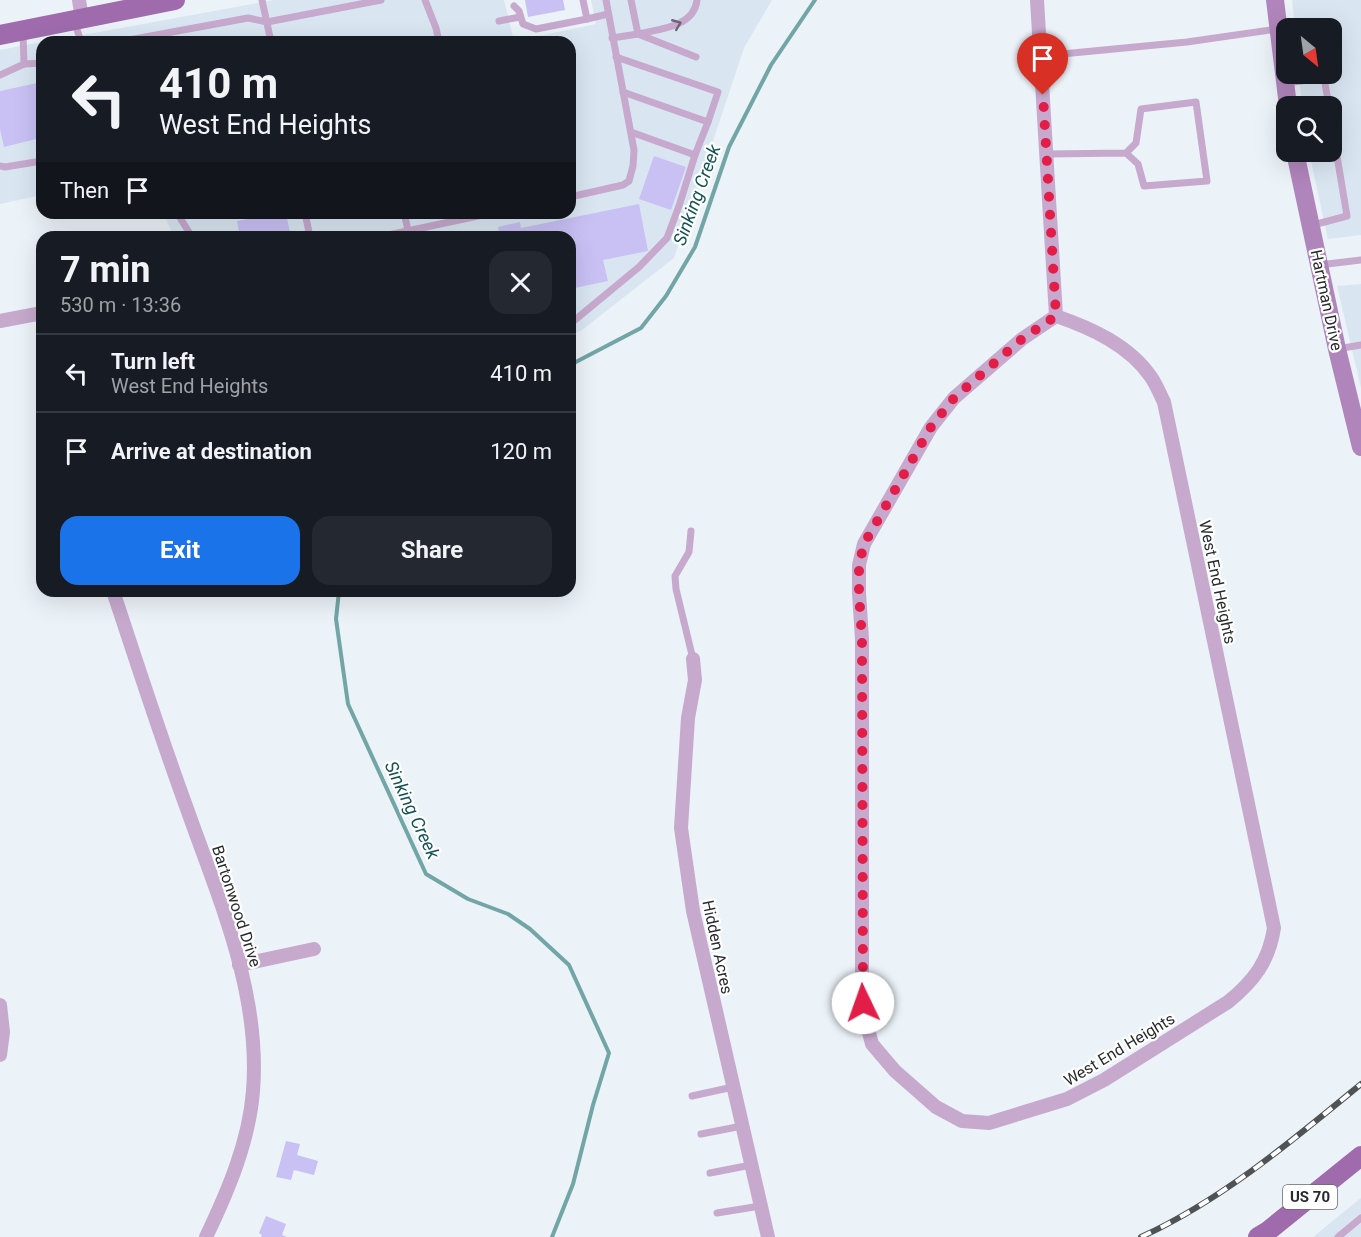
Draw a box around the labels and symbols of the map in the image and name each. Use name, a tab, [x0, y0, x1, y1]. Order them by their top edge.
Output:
one-way arrow	[671, 18, 681, 31]
north arrow	[1276, 18, 1342, 84]
pin	[1017, 33, 1068, 95]
water label: Sinking Creek	[669, 140, 725, 248]
street label: Hartman Drive	[1307, 248, 1346, 352]
street label: West End Heights	[1195, 519, 1240, 646]
water label: Sinking Creek	[381, 757, 445, 863]
street label: Bartonwood Drive	[208, 843, 265, 969]
street label: Hidden Acres	[698, 898, 737, 996]
position arrow	[831, 971, 895, 1035]
street label: West End Heights	[1060, 1009, 1178, 1090]
road number: US 70	[1283, 1185, 1337, 1209]

